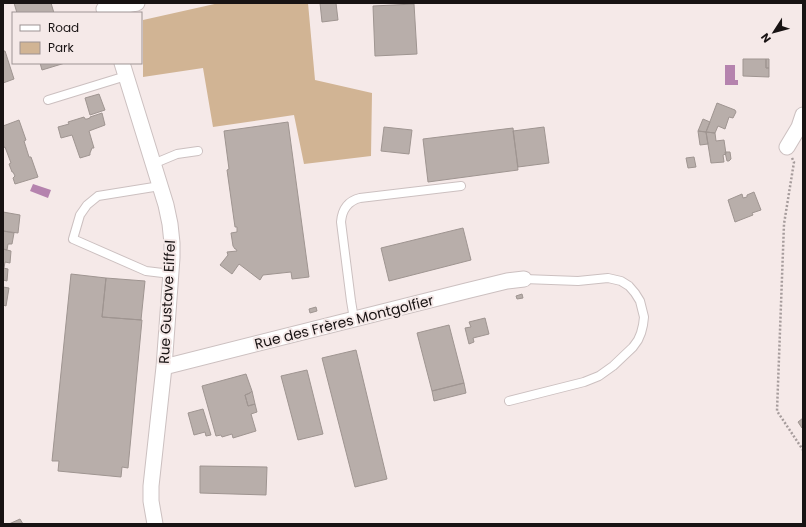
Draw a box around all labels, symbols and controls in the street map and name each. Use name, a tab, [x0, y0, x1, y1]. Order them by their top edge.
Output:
legend	[12, 12, 142, 64]
north arrow	[754, 12, 794, 52]
text: Road	[48, 19, 79, 36]
text: N	[757, 30, 775, 46]
text: Park	[48, 39, 75, 56]
street label: Rue Gustave Eiffel	[154, 240, 180, 364]
street label: Rue des Frères Montgolfier	[252, 290, 436, 354]

